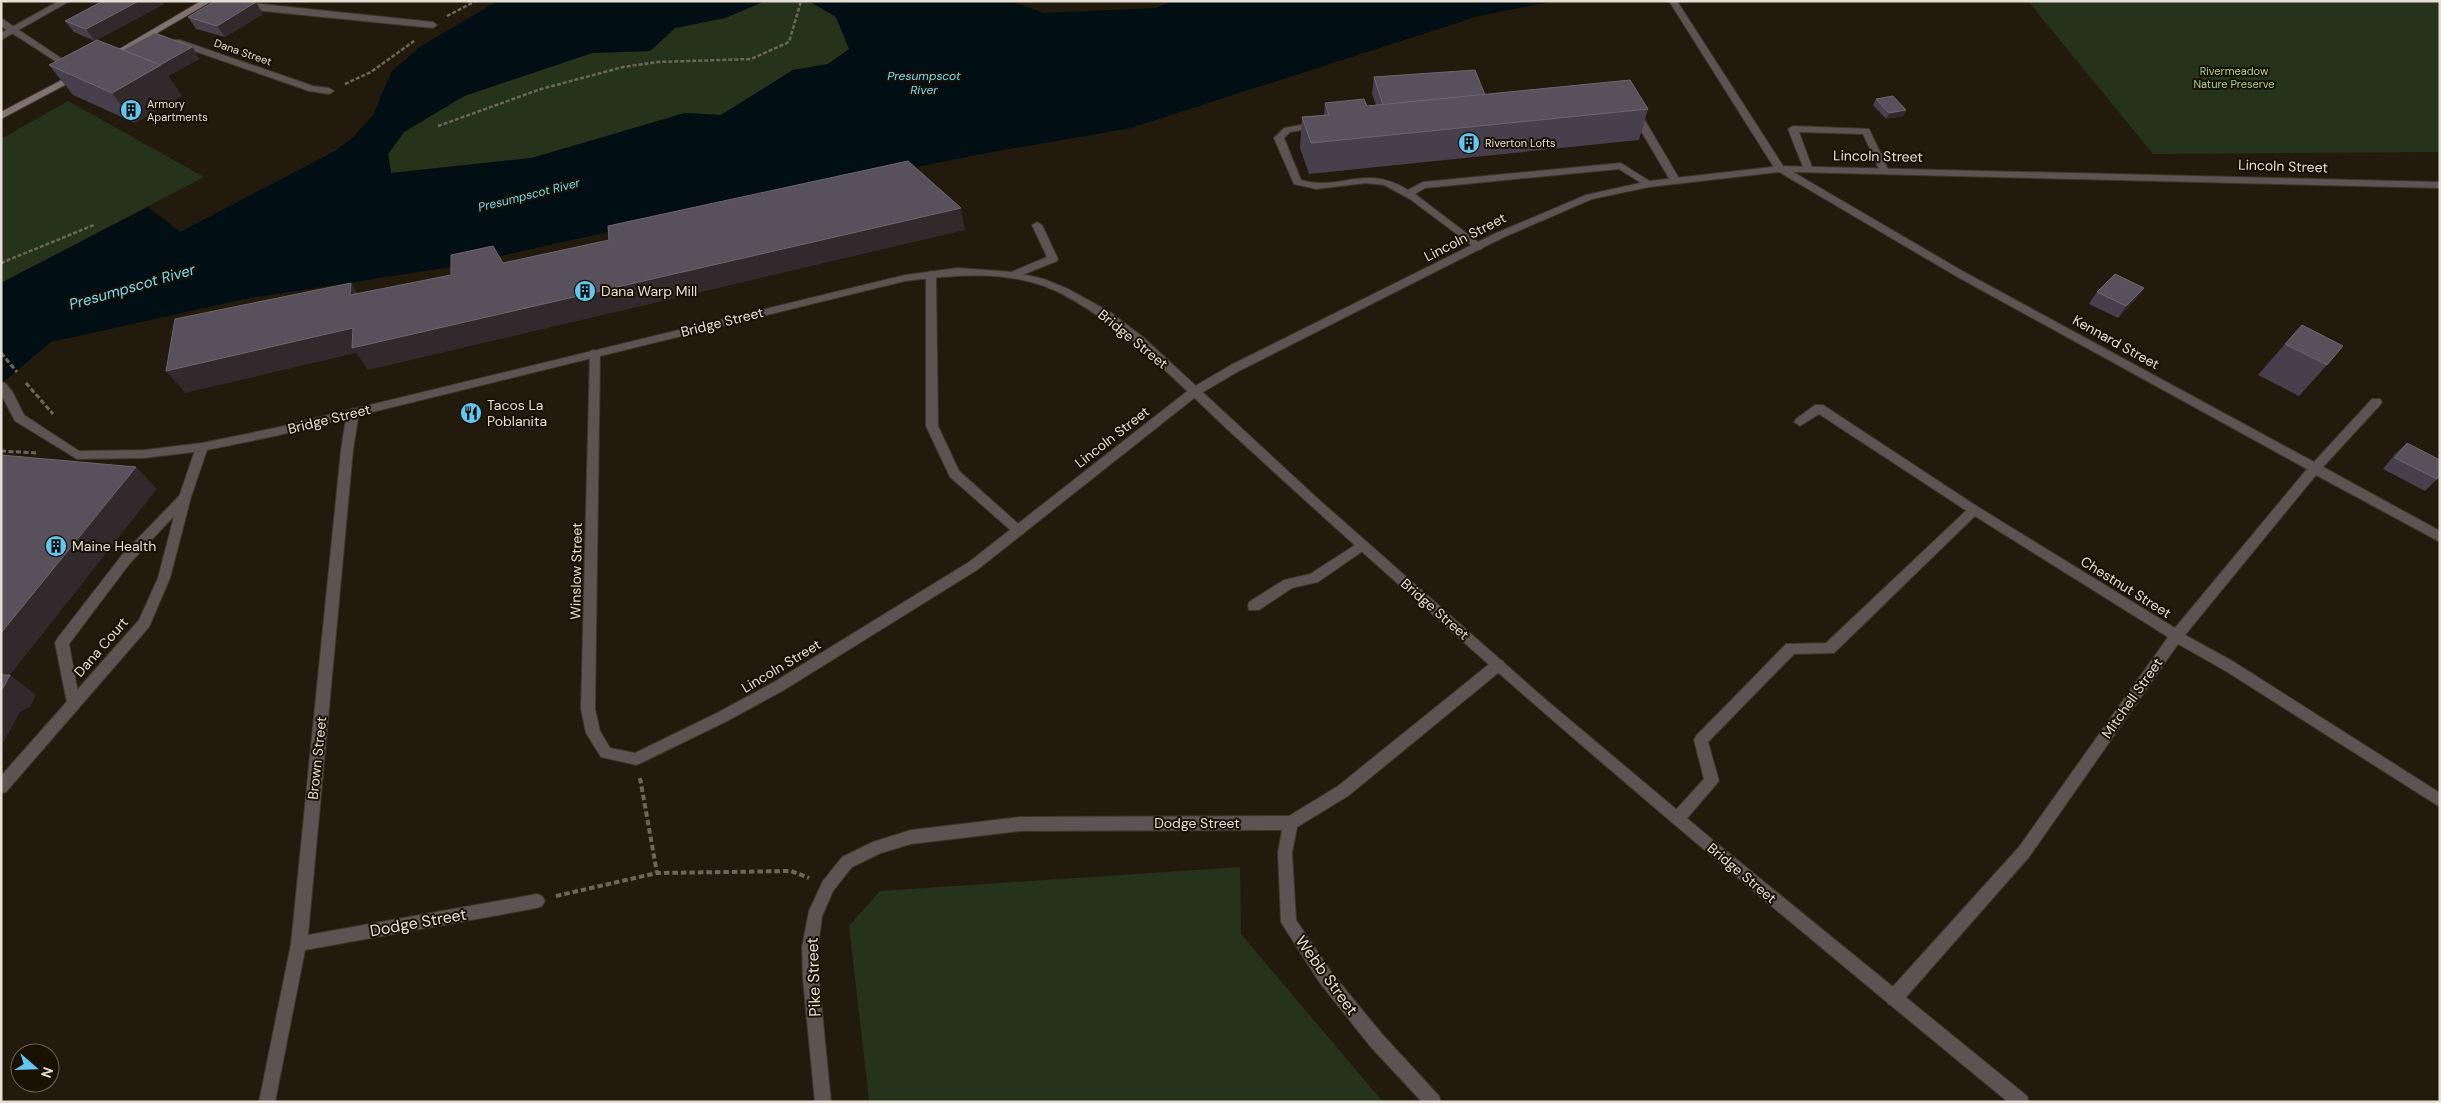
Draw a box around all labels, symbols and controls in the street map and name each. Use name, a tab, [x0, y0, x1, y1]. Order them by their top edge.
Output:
street label: Dana Street	[212, 36, 274, 68]
park label: Rivermeadow Nature Preserve	[2193, 64, 2275, 91]
water label: Presumpscot River	[887, 68, 961, 98]
place label: Armory Apartments	[147, 97, 208, 124]
building icon: Armory Apartments	[119, 98, 143, 122]
building icon: Riverton Lofts	[1457, 131, 1481, 155]
place label: Riverton Lofts	[1485, 136, 1556, 150]
street label: Lincoln Street	[1833, 146, 1923, 166]
street label: Lincoln Street	[2238, 155, 2328, 177]
water label: Presumpscot River	[476, 174, 582, 215]
street label: Lincoln Street	[1421, 209, 1509, 265]
water label: Presumpscot River	[66, 259, 198, 315]
building icon: Dana Warp Mill	[573, 279, 597, 303]
place label: Dana Warp Mill	[601, 282, 697, 300]
street label: Bridge Street	[679, 303, 765, 341]
street label: Bridge Street	[1094, 305, 1172, 373]
street label: Kennard Street	[2069, 311, 2163, 373]
place label: Tacos La Poblanita	[487, 396, 547, 430]
street label: Bridge Street	[286, 400, 372, 438]
restaurant icon: Tacos La Poblanita	[459, 401, 483, 425]
street label: Lincoln Street	[1071, 402, 1153, 472]
street label: Winslow Street	[566, 522, 586, 620]
building icon: Maine Health	[44, 534, 68, 558]
place label: Maine Health	[72, 537, 156, 555]
street label: Chestnut Street	[2077, 552, 2175, 622]
street label: Bridge Street	[1397, 574, 1473, 644]
street label: Dana Court	[70, 613, 132, 681]
street label: Lincoln Street	[738, 635, 824, 697]
street label: Mitchell Street	[2098, 654, 2166, 742]
street label: Brown Street	[304, 716, 330, 800]
street label: Dodge Street	[1154, 814, 1240, 832]
street label: Bridge Street	[1704, 839, 1780, 907]
street label: Dodge Street	[368, 904, 468, 941]
street label: Webb Street	[1291, 931, 1363, 1019]
street label: Pike Street	[802, 937, 825, 1017]
north arrow	[10, 1043, 60, 1093]
text: N	[37, 1065, 57, 1080]

